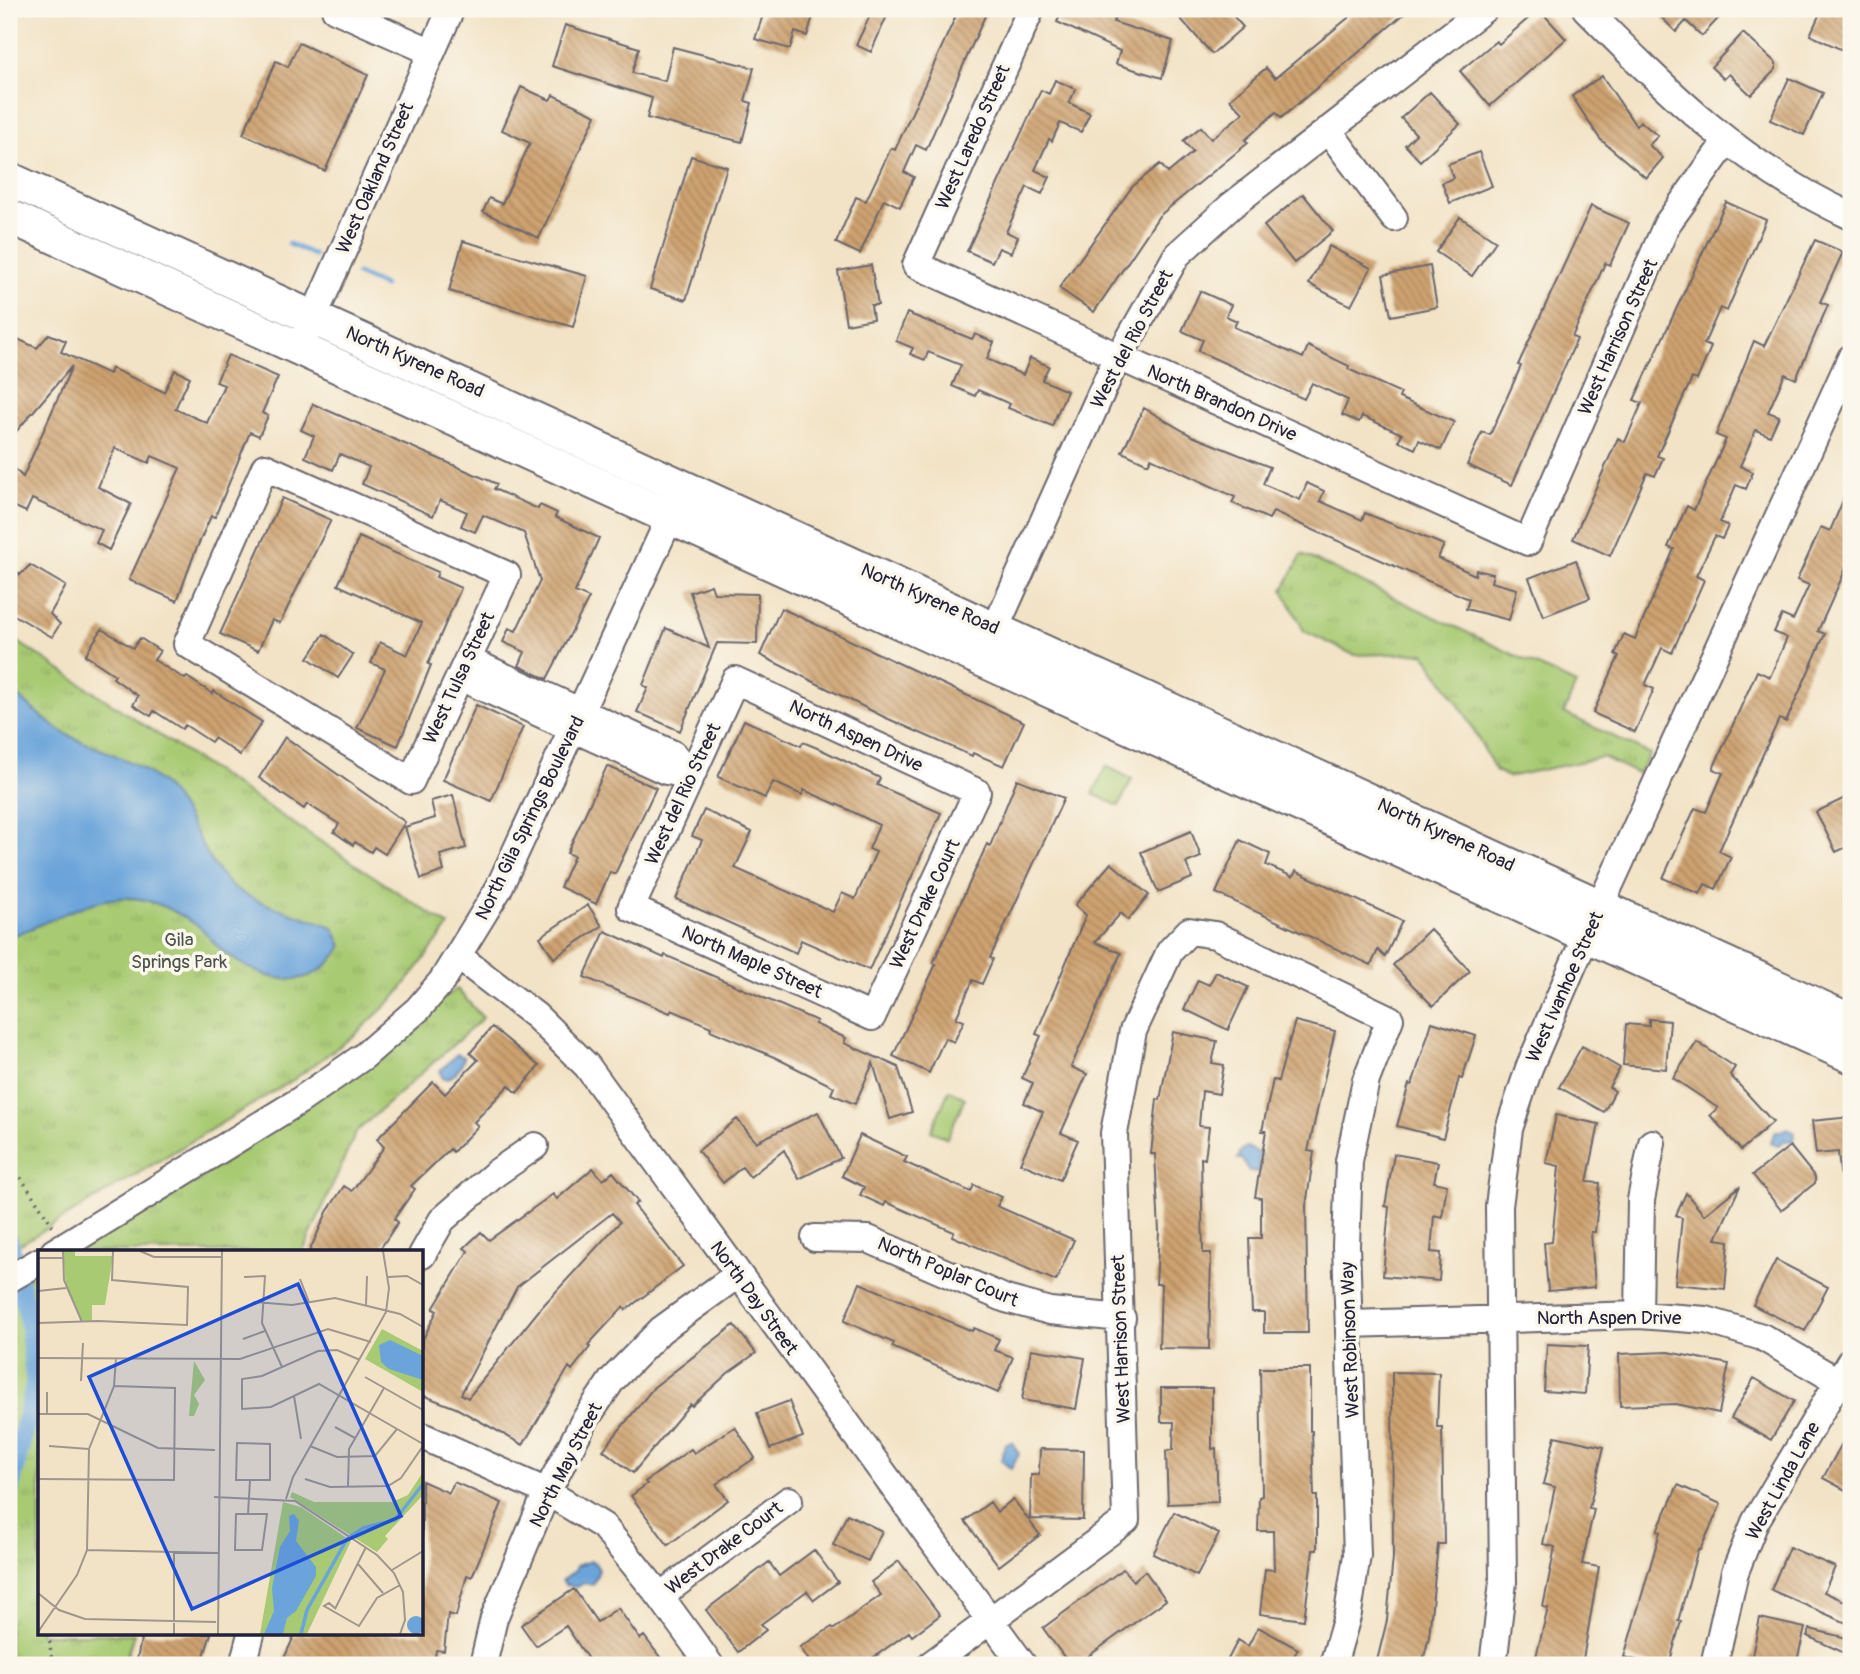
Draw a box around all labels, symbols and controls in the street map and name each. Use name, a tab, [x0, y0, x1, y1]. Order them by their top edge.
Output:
street label: West Laredo Street	[930, 61, 1016, 213]
street label: West Oakland Street	[331, 98, 419, 257]
street label: West Harrison Street	[1573, 255, 1663, 419]
street label: West del Rio Street	[1085, 265, 1179, 412]
street label: North Kyrene Road	[342, 321, 488, 403]
street label: North Brandon Drive	[1143, 359, 1301, 447]
street label: North Kyrene Road	[857, 558, 1003, 640]
street label: West Tulsa Street	[418, 608, 500, 748]
street label: North Aspen Drive	[785, 695, 927, 778]
street label: North Gila Springs Boulevard	[470, 712, 590, 924]
street label: West del Rio Street	[640, 719, 726, 869]
street label: North Kyrene Road	[1373, 793, 1519, 877]
street label: West Drake Court	[884, 835, 966, 973]
street label: West Ivanhoe Street	[1521, 907, 1609, 1066]
street label: North Maple Street	[678, 920, 826, 1004]
park label: Gila Springs Park	[131, 928, 227, 974]
street label: North Poplar Court	[874, 1232, 1022, 1313]
street label: North Day Street	[705, 1236, 804, 1360]
inset map	[38, 1250, 424, 1636]
street label: West Harrison Street	[1106, 1254, 1136, 1424]
street label: West Robinson Way	[1335, 1261, 1365, 1419]
street label: North Aspen Drive	[1537, 1306, 1682, 1330]
street label: North May Street	[524, 1398, 608, 1531]
street label: West Linda Lane	[1741, 1417, 1826, 1545]
street label: West Drake Court	[661, 1496, 788, 1600]

